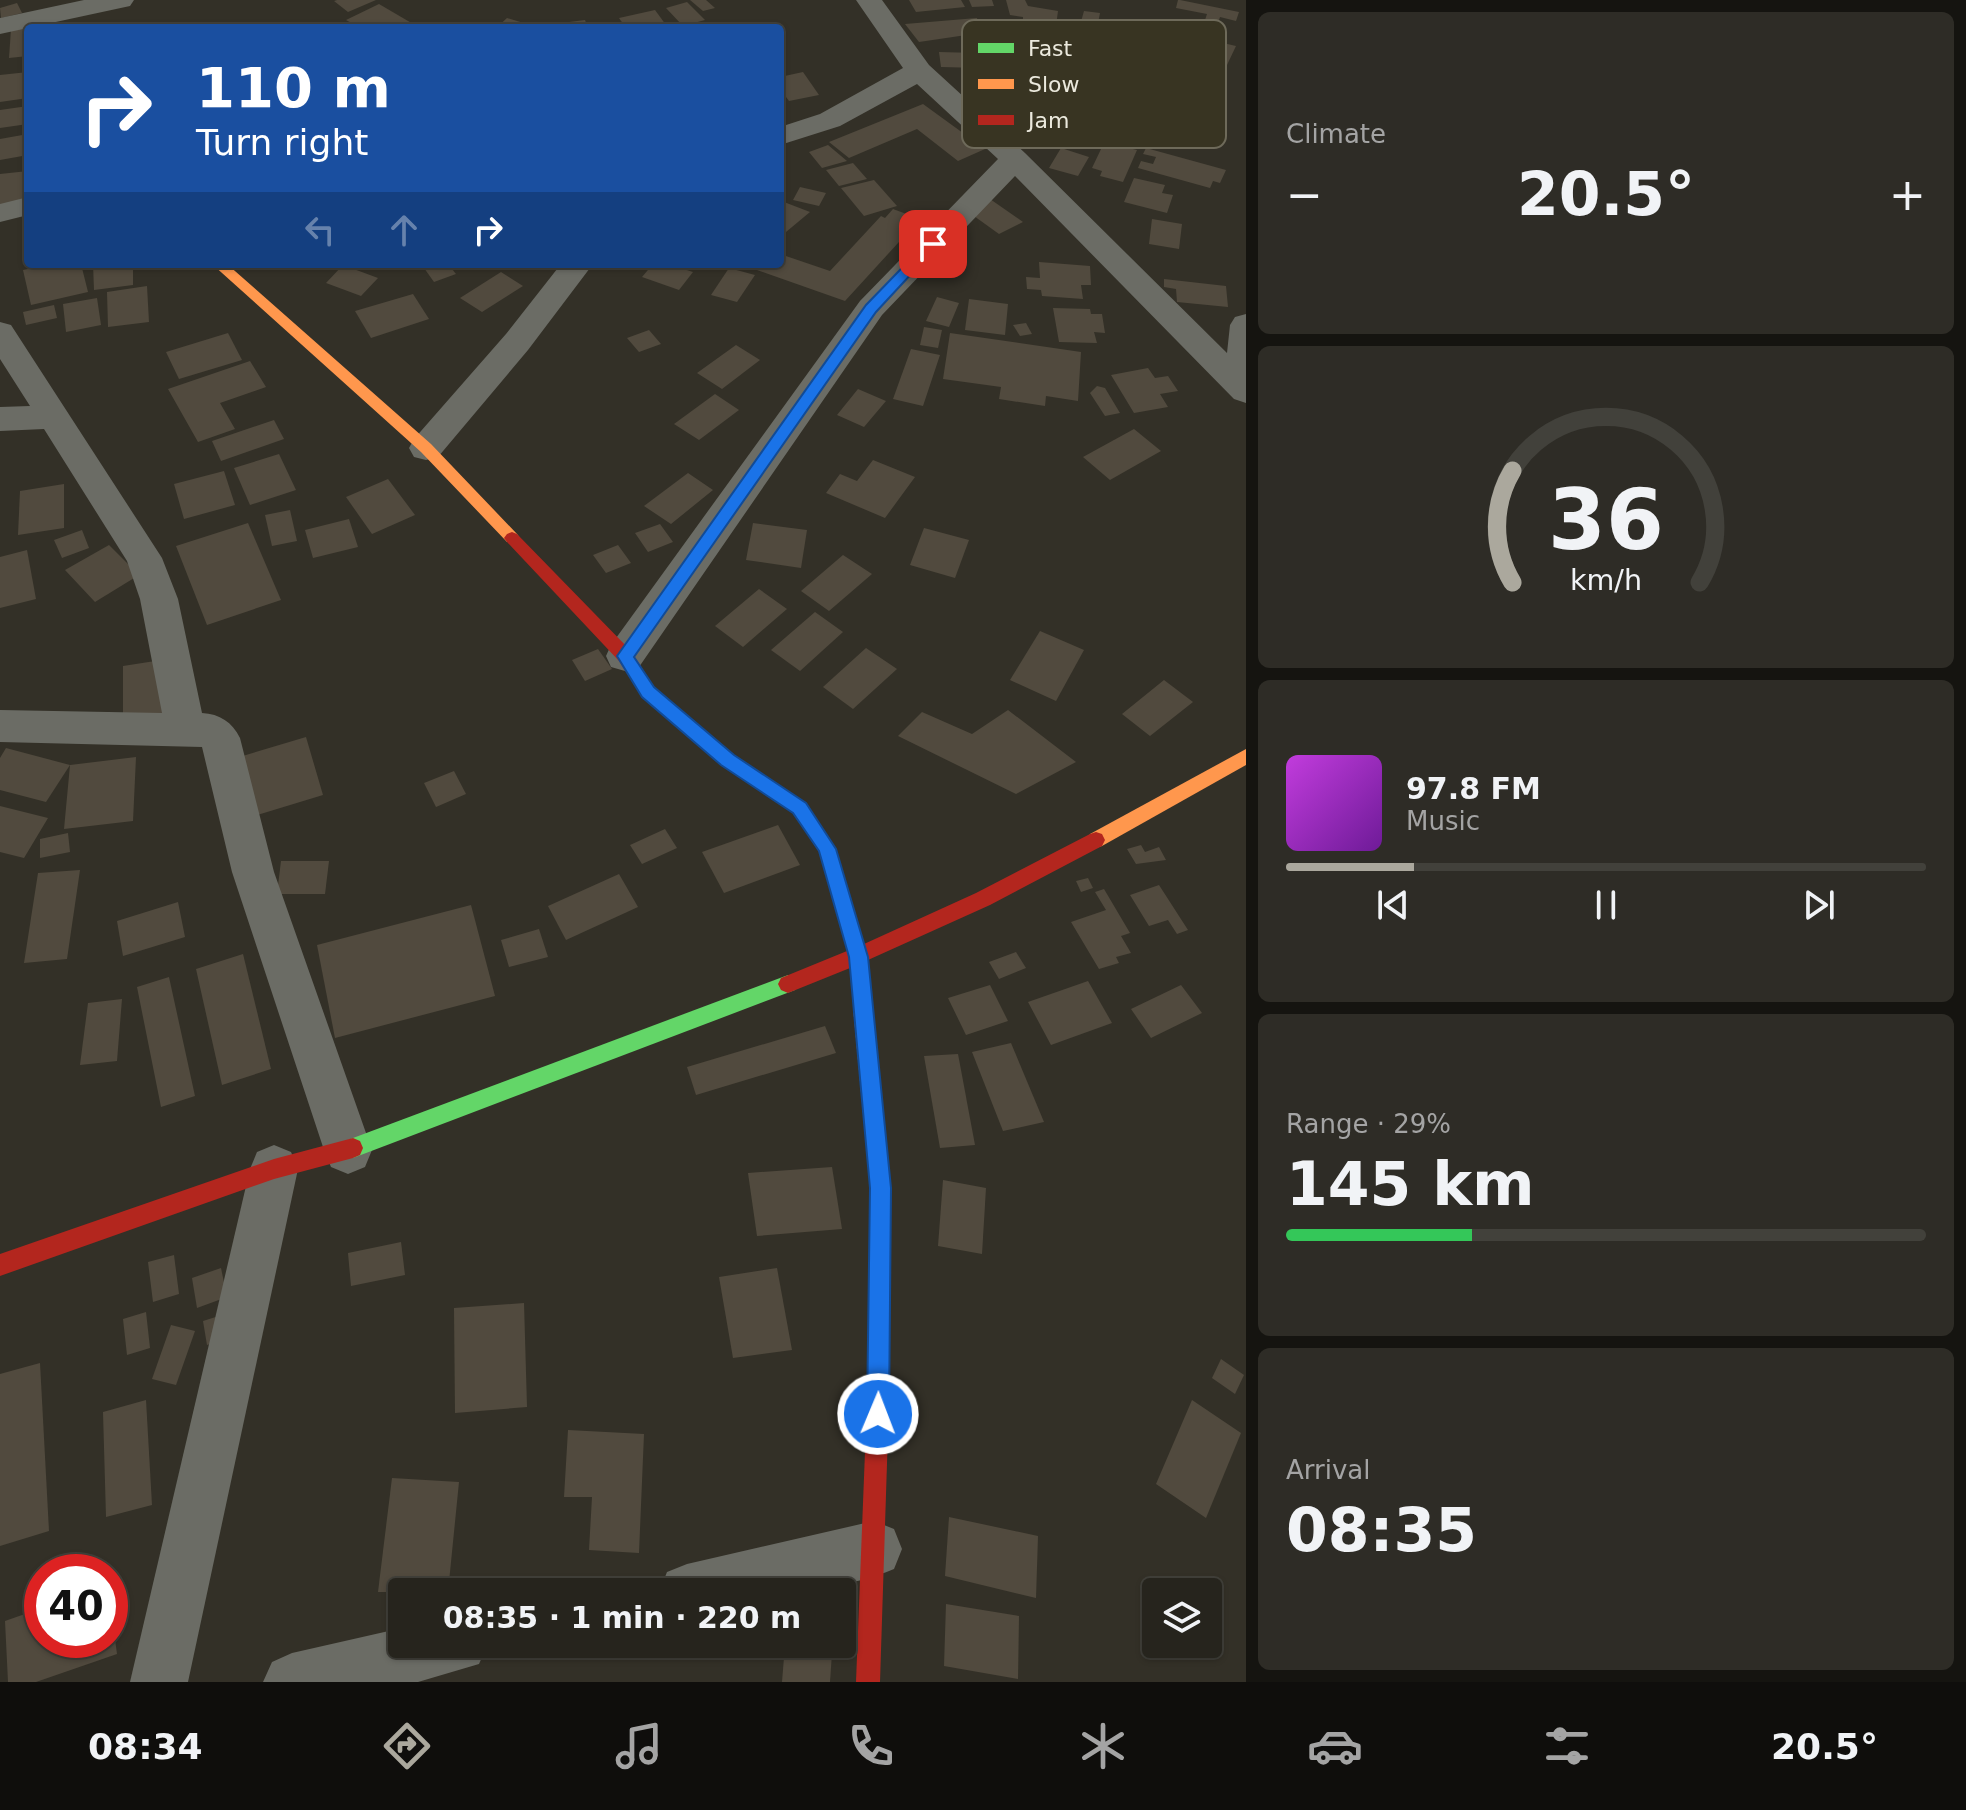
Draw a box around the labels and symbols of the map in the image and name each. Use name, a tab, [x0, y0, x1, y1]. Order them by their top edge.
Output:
legend	[962, 20, 1226, 148]
text: Fast	[1028, 36, 1073, 61]
text: Slow	[1028, 72, 1080, 97]
text: Jam	[1026, 108, 1069, 133]
pin	[899, 210, 967, 278]
position arrow	[836, 1372, 920, 1456]
speed limit sign: 40	[24, 1554, 128, 1658]

